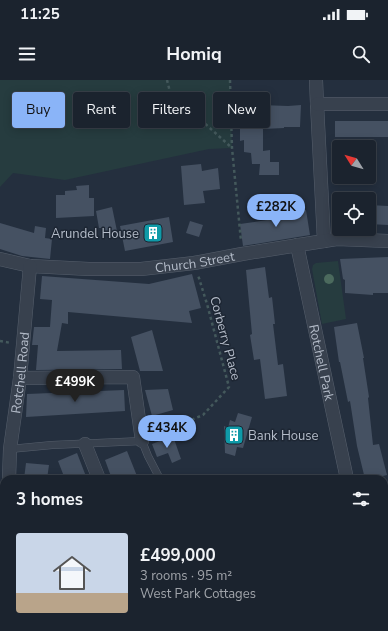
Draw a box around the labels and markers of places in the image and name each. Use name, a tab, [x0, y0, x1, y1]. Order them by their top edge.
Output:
pin: £282K	[248, 194, 304, 228]
building icon: Arundel House	[142, 222, 164, 244]
place label: Arundel House	[51, 225, 139, 243]
pin: £499K	[47, 369, 103, 403]
pin: £434K	[139, 415, 195, 449]
building icon: Bank House	[223, 424, 245, 446]
place label: Bank House	[248, 427, 319, 445]

